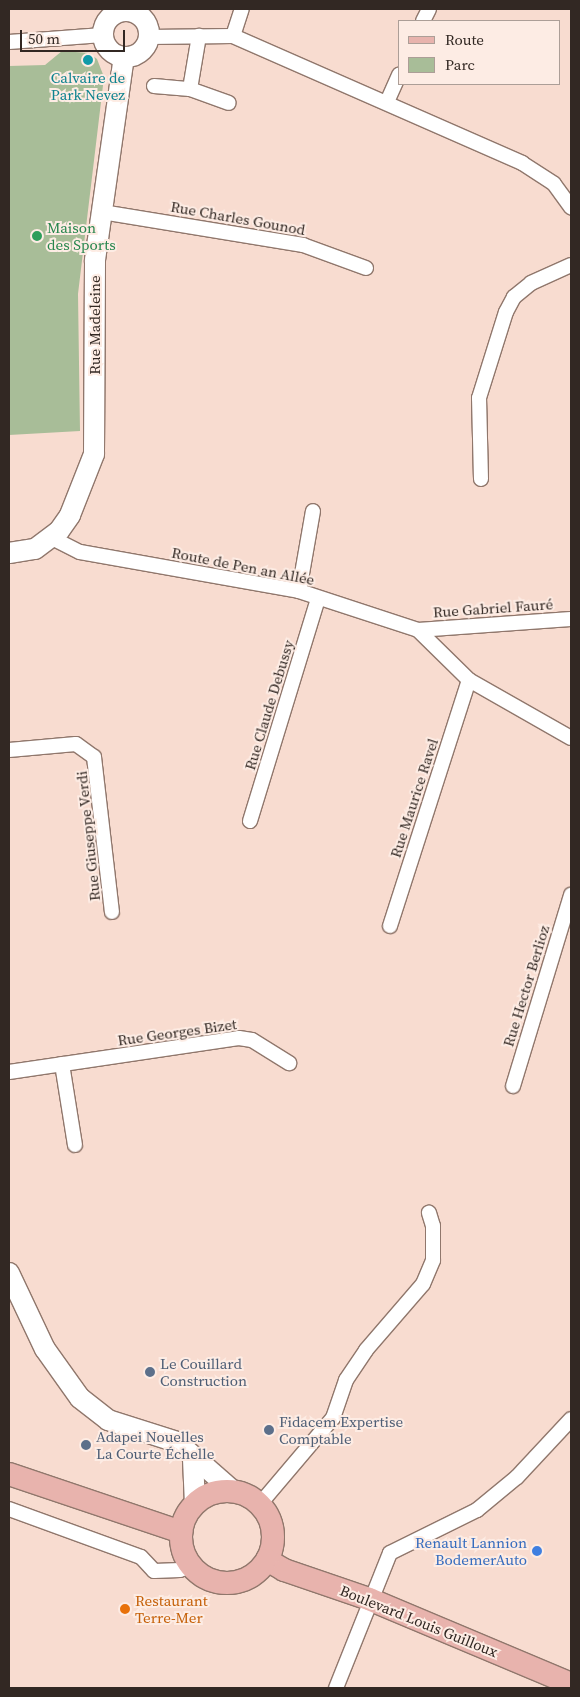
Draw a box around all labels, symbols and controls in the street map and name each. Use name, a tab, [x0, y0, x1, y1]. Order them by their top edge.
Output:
scale bar	[22, 20, 128, 52]
legend	[398, 20, 560, 85]
text: 50 m	[28, 28, 60, 49]
text: Route	[445, 29, 484, 50]
marker: Calvaire de Park Nevez	[82, 54, 94, 66]
text: Parc	[445, 54, 475, 75]
place label: Calvaire de Park Nevez	[51, 68, 125, 103]
street label: Rue Charles Gounod	[169, 197, 307, 239]
place label: Maison des Sports	[47, 218, 116, 253]
marker: Maison des Sports	[31, 230, 43, 242]
street label: Rue Madeleine	[86, 275, 104, 375]
street label: Route de Pen an Allée	[170, 543, 316, 589]
street label: Rue Gabriel Fauré	[432, 595, 554, 621]
street label: Rue Claude Debussy	[241, 638, 297, 772]
street label: Rue Maurice Ravel	[386, 736, 442, 860]
street label: Rue Giuseppe Verdi	[72, 770, 104, 902]
street label: Rue Hector Berlioz	[499, 923, 553, 1049]
street label: Rue Georges Bizet	[116, 1015, 238, 1049]
place label: Le Couillard Construction	[160, 1354, 247, 1389]
marker: Le Couillard Construction	[144, 1366, 156, 1378]
place label: Fidacem Expertise Comptable	[279, 1412, 403, 1447]
marker: Fidacem Expertise Comptable	[263, 1424, 275, 1436]
place label: Adapei Nouelles La Courte Échelle	[96, 1427, 214, 1462]
marker: Adapei Nouelles La Courte Échelle	[80, 1439, 92, 1451]
place label: Renault Lannion BodemerAuto	[415, 1533, 527, 1568]
marker: Renault Lannion BodemerAuto	[531, 1545, 543, 1557]
street label: Boulevard Louis Guilloux	[337, 1581, 501, 1661]
place label: Restaurant Terre-Mer	[135, 1591, 208, 1626]
marker: Restaurant Terre-Mer	[119, 1603, 131, 1615]

